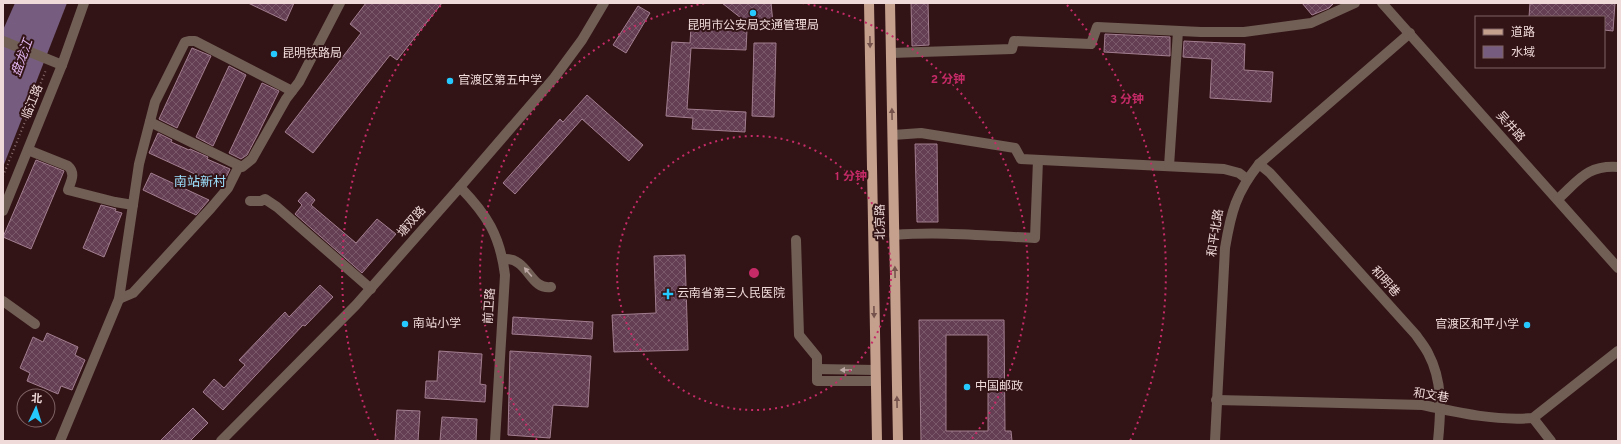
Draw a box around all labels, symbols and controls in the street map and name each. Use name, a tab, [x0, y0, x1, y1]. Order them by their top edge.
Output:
marker: 昆明市公安局交通管理局	[748, 8, 758, 18]
legend	[1475, 16, 1605, 68]
place label: 昆明市公安局交通管理局	[687, 18, 819, 34]
text: 道路	[1511, 25, 1535, 41]
water label: 盘龙江	[8, 35, 38, 79]
one-way arrow	[867, 36, 873, 49]
text: 水域	[1511, 45, 1535, 61]
place label: 昆明铁路局	[282, 46, 342, 62]
marker: 昆明铁路局	[269, 49, 279, 59]
text: 2 分钟	[931, 72, 965, 88]
place label: 官渡区第五中学	[458, 73, 542, 89]
marker: 官渡区第五中学	[445, 76, 455, 86]
street label: 临江路	[19, 82, 47, 122]
text: 3 分钟	[1110, 92, 1144, 108]
one-way arrow	[889, 108, 896, 120]
street label: 吴井路	[1492, 108, 1528, 146]
text: 1 分钟	[835, 169, 867, 185]
district label: 南站新村	[174, 174, 226, 191]
street label: 塘双路	[394, 203, 430, 241]
street label: 北京路	[873, 204, 889, 240]
street label: 和平北路	[1204, 208, 1228, 258]
street label: 和明巷	[1367, 263, 1403, 301]
one-way arrow	[892, 265, 898, 278]
centre of rings	[747, 266, 761, 280]
one-way arrow	[523, 267, 532, 277]
place label: 云南省第三人民医院	[677, 286, 785, 302]
street label: 前卫路	[481, 287, 499, 325]
marker: 云南省第三人民医院	[662, 288, 674, 300]
one-way arrow	[871, 306, 877, 319]
place label: 南站小学	[413, 316, 461, 332]
place label: 官渡区和平小学	[1435, 317, 1519, 333]
marker: 南站小学	[400, 319, 410, 329]
marker: 官渡区和平小学	[1522, 320, 1532, 330]
one-way arrow	[839, 367, 852, 373]
place label: 中国邮政	[975, 379, 1023, 395]
marker: 中国邮政	[962, 382, 972, 392]
street label: 和文巷	[1412, 385, 1450, 407]
north arrow	[16, 388, 56, 428]
text: 北	[31, 392, 43, 406]
one-way arrow	[894, 395, 900, 408]

